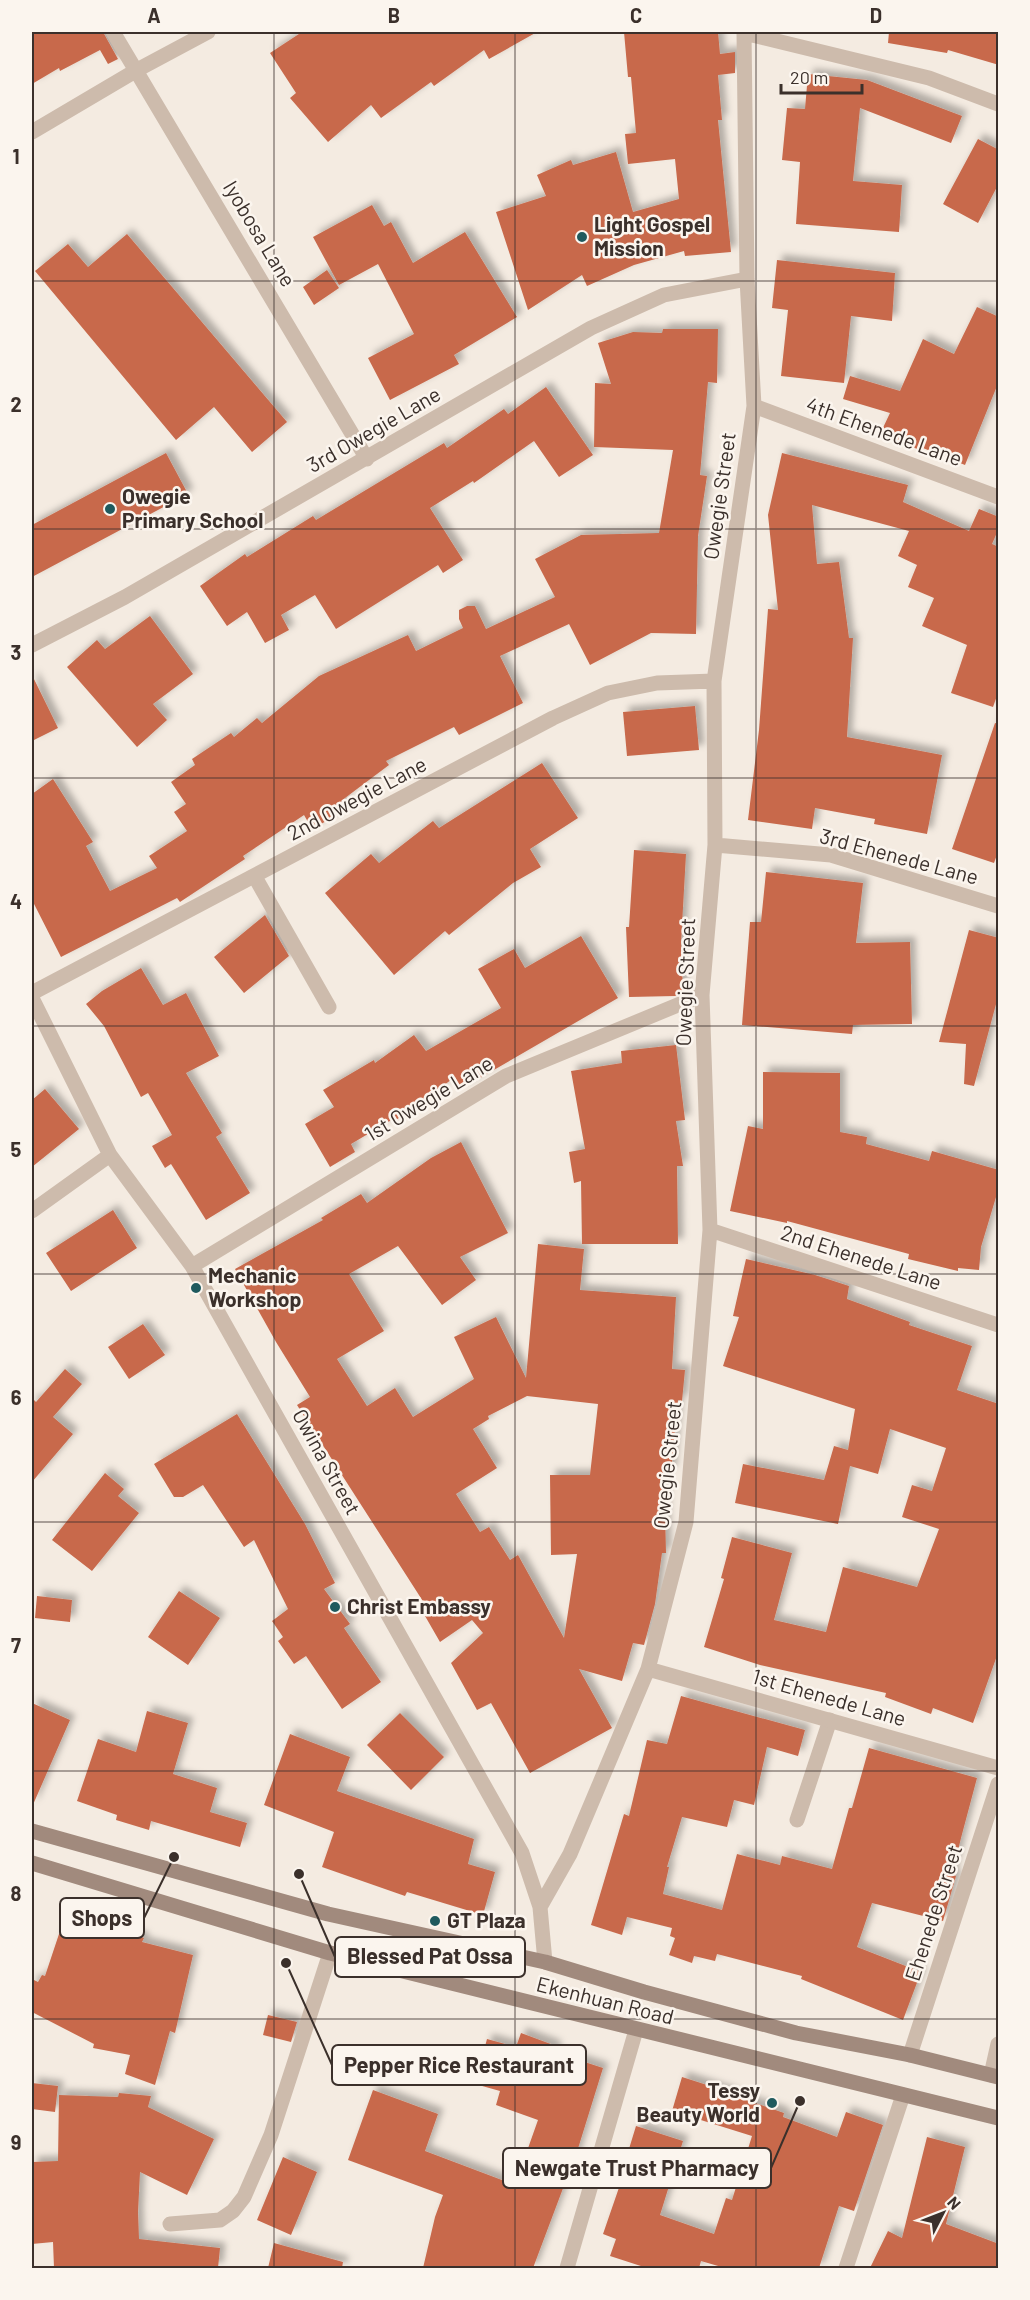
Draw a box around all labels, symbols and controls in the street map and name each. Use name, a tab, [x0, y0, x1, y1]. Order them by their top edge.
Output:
text: A	[147, 3, 161, 27]
text: B	[388, 3, 400, 27]
text: C	[630, 3, 642, 27]
text: D	[870, 3, 882, 27]
scale bar	[781, 57, 862, 95]
text: 20 m	[790, 66, 828, 88]
text: 1	[12, 144, 20, 168]
street label: Iyobosa Lane	[219, 176, 302, 291]
place label: Light Gospel Mission	[594, 211, 710, 260]
marker: Light Gospel Mission	[575, 230, 589, 244]
street label: 3rd Owegie Lane	[302, 380, 444, 477]
street label: 4th Ehenede Lane	[803, 391, 966, 470]
text: 2	[10, 392, 22, 416]
street label: Owegie Street	[697, 430, 740, 561]
place label: Owegie Primary School	[122, 483, 263, 532]
marker: Owegie Primary School	[103, 502, 117, 516]
text: 3	[11, 640, 21, 664]
street label: 2nd Owegie Lane	[282, 750, 430, 845]
street label: 3rd Ehenede Lane	[817, 822, 982, 889]
text: 4	[10, 889, 22, 913]
street label: Owegie Street	[670, 917, 699, 1047]
street label: 1st Owegie Lane	[360, 1050, 497, 1146]
text: 5	[11, 1137, 22, 1161]
street label: 2nd Ehenede Lane	[778, 1219, 945, 1294]
place label: Mechanic Workshop	[208, 1262, 301, 1311]
marker: Mechanic Workshop	[189, 1281, 203, 1295]
text: 6	[11, 1385, 22, 1409]
street label: Owegie Street	[647, 1400, 686, 1530]
street label: Owina Street	[288, 1404, 367, 1519]
place label: Christ Embassy	[347, 1593, 491, 1618]
marker: Christ Embassy	[328, 1600, 342, 1614]
text: 7	[11, 1633, 21, 1657]
street label: 1st Ehenede Lane	[750, 1663, 909, 1730]
street label: Ehenede Street	[899, 1841, 966, 1984]
text: 8	[11, 1881, 22, 1905]
callout: Shops	[60, 1898, 144, 1938]
text: Shops	[72, 1904, 132, 1930]
place label: GT Plaza	[447, 1907, 526, 1932]
marker: GT Plaza	[428, 1914, 442, 1928]
callout: Blessed Pat Ossa	[335, 1937, 525, 1977]
text: Blessed Pat Ossa	[347, 1942, 513, 1968]
street label: Ekenhuan Road	[534, 1970, 677, 2029]
callout: Pepper Rice Restaurant	[332, 2045, 586, 2085]
text: Pepper Rice Restaurant	[344, 2051, 574, 2077]
place label: Tessy Beauty World	[636, 2077, 760, 2126]
marker: Tessy Beauty World	[765, 2096, 779, 2110]
text: 9	[11, 2130, 21, 2154]
callout: Newgate Trust Pharmacy	[503, 2148, 771, 2188]
text: Newgate Trust Pharmacy	[515, 2154, 759, 2180]
north arrow	[913, 2183, 973, 2243]
text: N	[944, 2192, 965, 2213]

